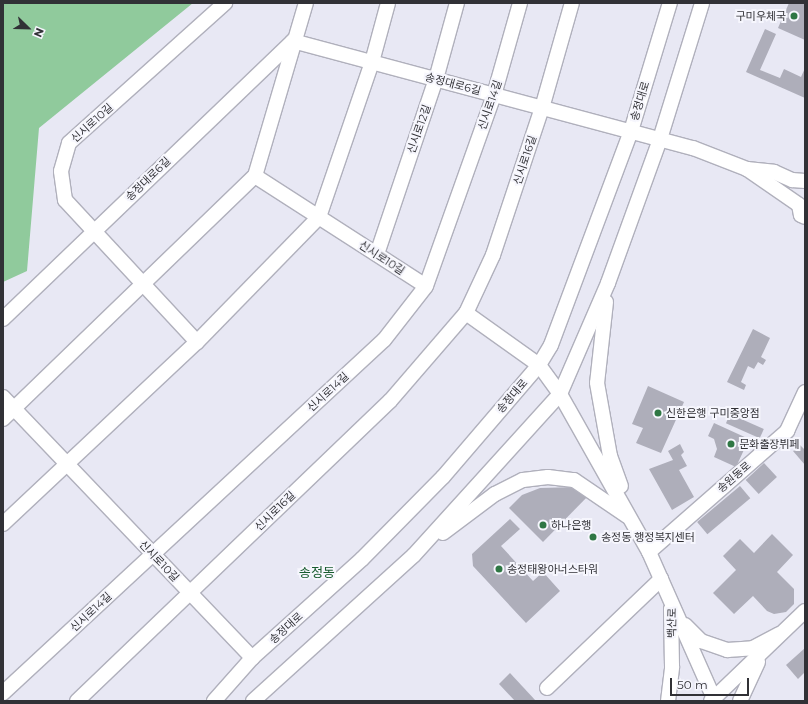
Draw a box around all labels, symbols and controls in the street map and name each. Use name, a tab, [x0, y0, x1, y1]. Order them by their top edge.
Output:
north arrow	[8, 8, 48, 48]
place label: 구미우체국	[735, 9, 786, 23]
marker: 구미우체국	[789, 11, 799, 21]
text: N	[31, 26, 47, 40]
street label: 송정대로6길	[424, 70, 482, 98]
street label: 신시로14길	[475, 78, 505, 132]
street label: 송정대로	[628, 80, 652, 122]
street label: 신시로10길	[68, 101, 116, 145]
street label: 신시로12길	[405, 103, 433, 155]
street label: 신시로16길	[511, 134, 539, 186]
street label: 송정대로6길	[123, 154, 173, 204]
street label: 신시로10길	[357, 238, 407, 278]
street label: 신시로14길	[305, 370, 351, 414]
street label: 송정대로	[494, 376, 530, 416]
place label: 신한은행 구미중앙점	[666, 406, 760, 420]
marker: 신한은행 구미중앙점	[653, 408, 663, 418]
place label: 문화출장뷔페	[739, 437, 800, 451]
marker: 문화출장뷔페	[726, 439, 736, 449]
street label: 송원동로	[714, 459, 754, 495]
street label: 신시로16길	[252, 488, 298, 534]
place label: 하나은행	[551, 518, 591, 532]
marker: 하나은행	[538, 520, 548, 530]
place label: 송정동 행정복지센터	[601, 530, 695, 544]
marker: 송정동 행정복지센터	[588, 532, 598, 542]
street label: 신시로10길	[136, 538, 182, 584]
place label: 송정태왕아너스타워	[507, 562, 598, 576]
district label: 송정동	[299, 564, 335, 580]
marker: 송정태왕아너스타워	[494, 564, 504, 574]
street label: 신시로14길	[68, 590, 114, 634]
street label: 백산로	[665, 608, 679, 638]
street label: 송정대로	[267, 610, 305, 646]
scale bar	[672, 670, 751, 696]
text: 50 m	[677, 677, 708, 692]

